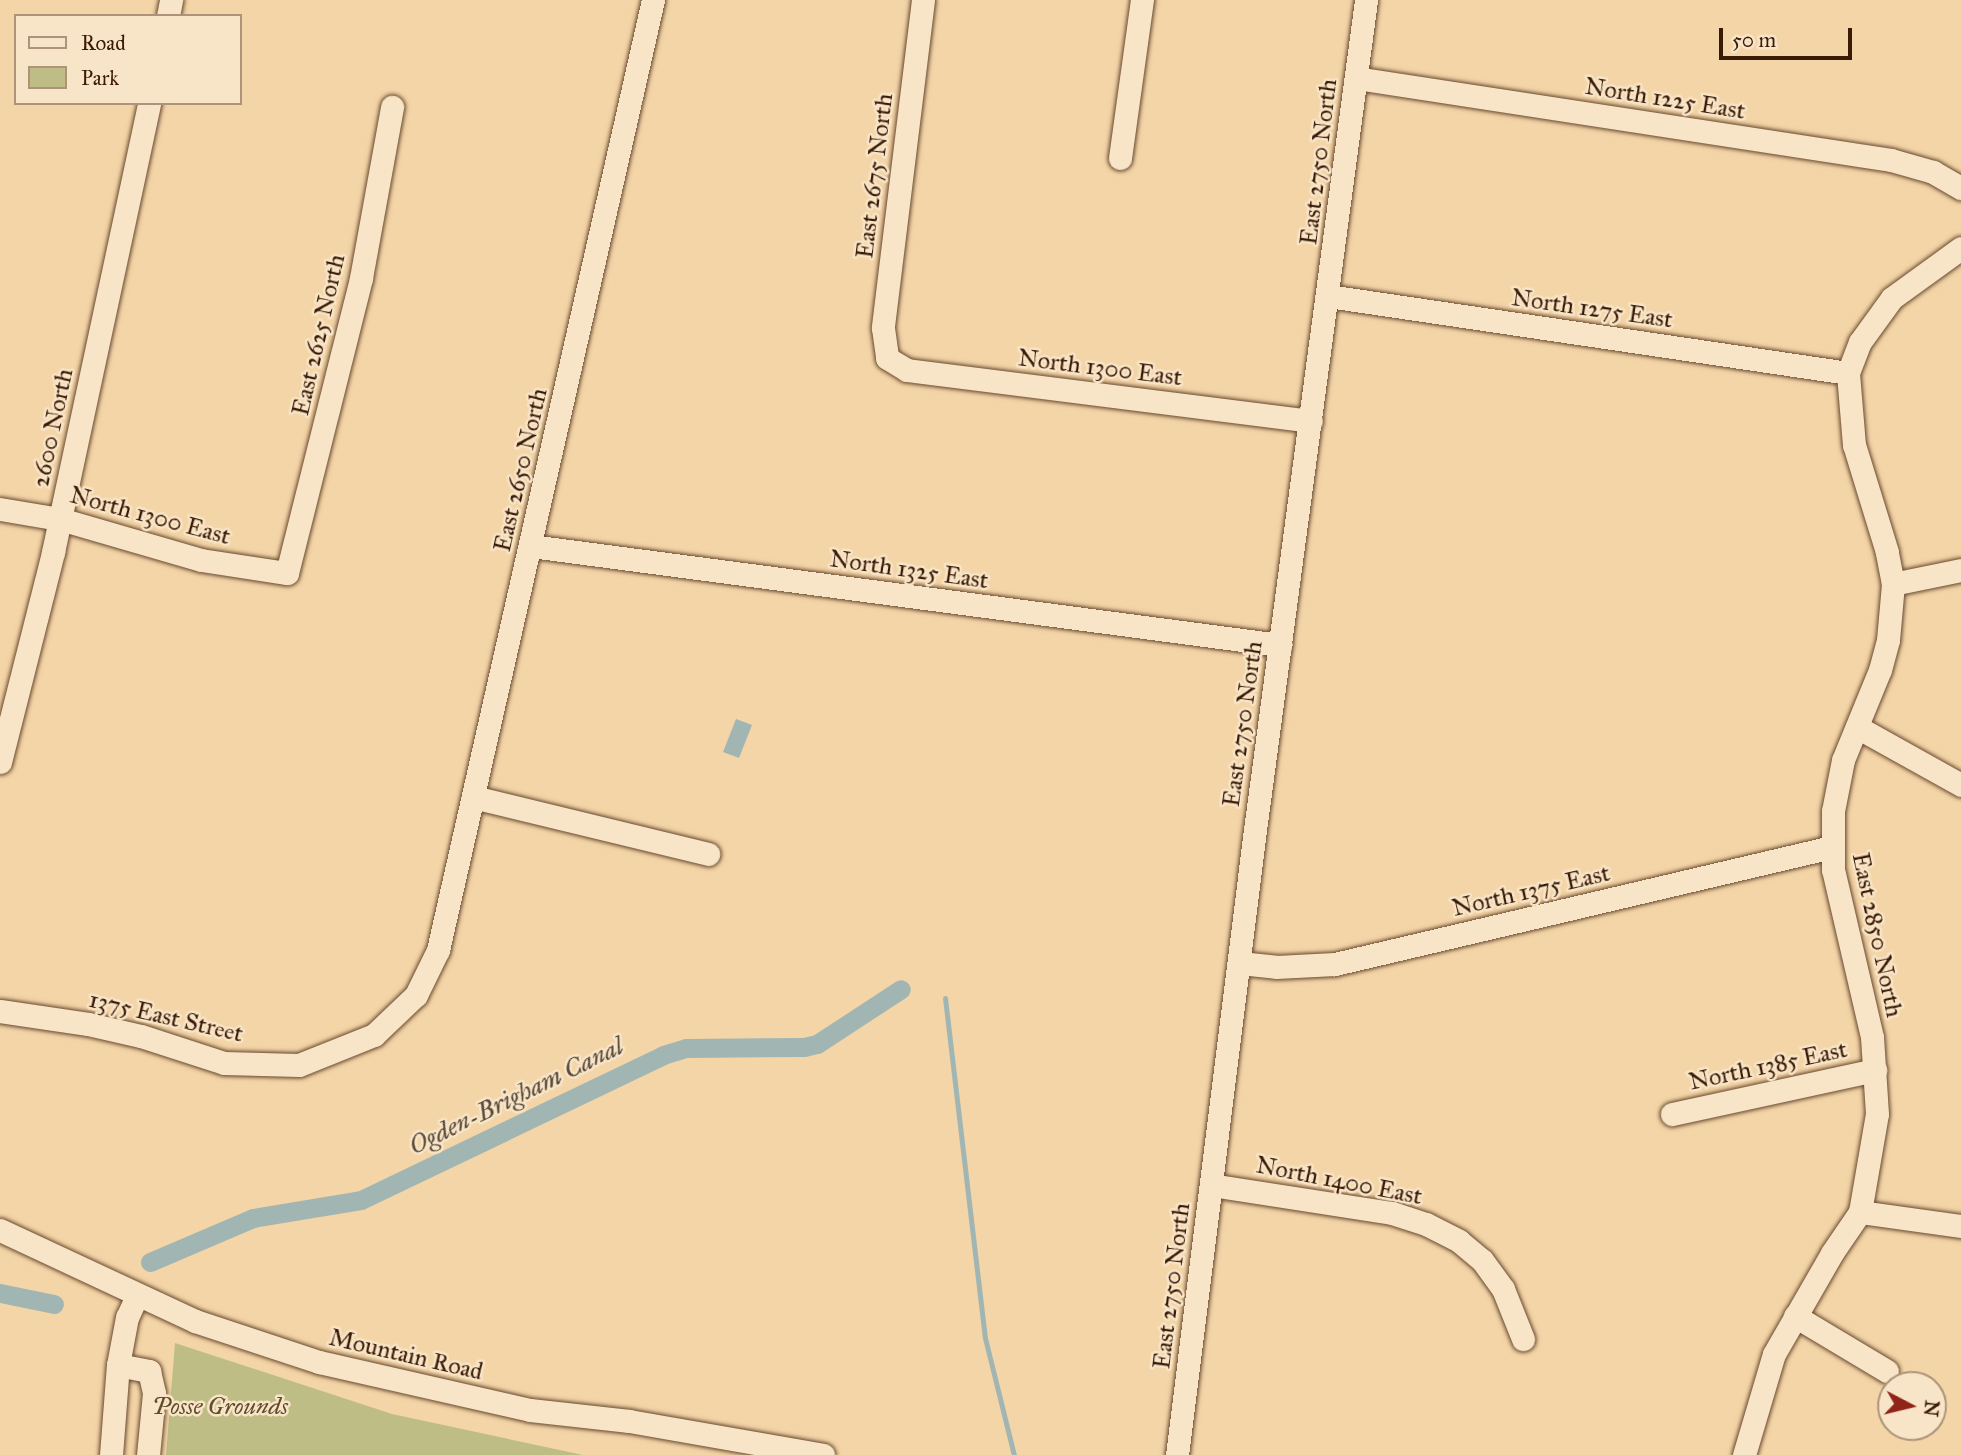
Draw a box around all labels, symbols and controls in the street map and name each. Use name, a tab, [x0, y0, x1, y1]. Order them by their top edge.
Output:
legend	[14, 14, 242, 105]
scale bar	[1723, 14, 1856, 58]
text: 50 m	[1732, 27, 1776, 53]
text: Road	[81, 30, 126, 56]
text: Park	[81, 65, 119, 91]
street label: North 1225 East	[1583, 72, 1747, 126]
street label: East 2750 North	[1295, 77, 1343, 247]
street label: East 2675 North	[851, 92, 899, 260]
street label: East 2625 North	[286, 251, 352, 419]
street label: North 1275 East	[1510, 283, 1674, 335]
street label: North 1300 East	[1016, 344, 1184, 392]
street label: 2600 North	[26, 366, 80, 490]
street label: East 2650 North	[488, 385, 554, 555]
street label: North 1300 East	[67, 481, 233, 551]
street label: North 1325 East	[828, 545, 990, 595]
street label: East 2750 North	[1217, 639, 1269, 809]
street label: East 2850 North	[1845, 850, 1909, 1020]
street label: North 1375 East	[1449, 859, 1613, 923]
street label: 1375 East Street	[86, 985, 246, 1049]
water label: Ogden-Brigham Canal	[404, 1031, 628, 1161]
street label: North 1385 East	[1686, 1035, 1850, 1097]
street label: North 1400 East	[1253, 1151, 1425, 1211]
street label: East 2750 North	[1148, 1201, 1196, 1371]
street label: Mountain Road	[326, 1323, 486, 1387]
north arrow	[1877, 1371, 1947, 1441]
park label: Posse Grounds	[152, 1393, 288, 1421]
text: N	[1919, 1399, 1944, 1418]

